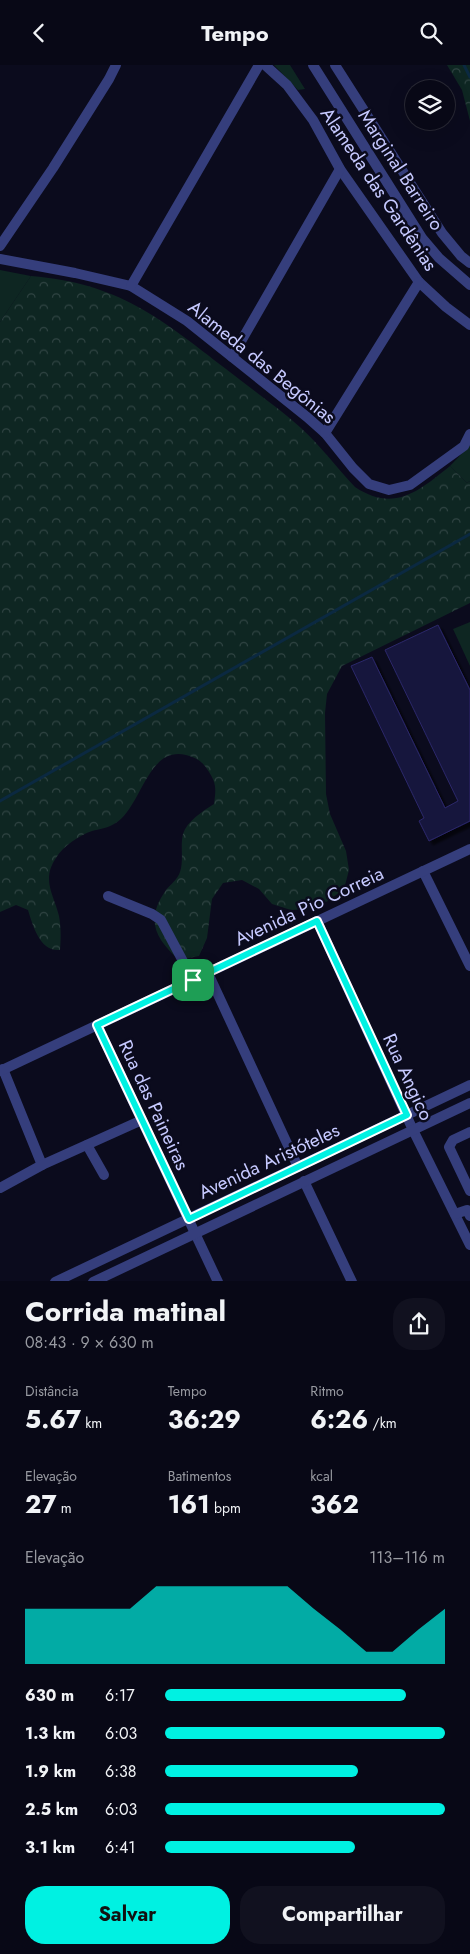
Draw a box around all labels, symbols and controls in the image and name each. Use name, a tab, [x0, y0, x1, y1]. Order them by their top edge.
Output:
text: Tempo	[201, 17, 269, 49]
icon: back	[25, 19, 53, 47]
icon: search	[417, 19, 445, 47]
map controls	[405, 80, 455, 130]
button: layers	[405, 80, 455, 130]
street label: Alameda das Gardênias	[314, 102, 444, 277]
street label: Marginal Barreiro	[352, 104, 450, 236]
street label: Alameda das Begônias	[182, 294, 342, 430]
street label: Avenida Pio Correia	[230, 860, 388, 952]
pin	[172, 959, 214, 1001]
icon: arrive	[179, 966, 207, 994]
street label: Rua Angico	[376, 1029, 440, 1125]
street label: Rua das Paineiras	[112, 1036, 196, 1175]
street label: Avenida Aristóteles	[194, 1116, 344, 1206]
text: Corrida matinal	[25, 1291, 226, 1332]
button: share	[393, 1298, 445, 1350]
text: 08:43 · 9 × 630 m	[25, 1331, 154, 1354]
text: Distância	[25, 1381, 78, 1401]
text: Tempo	[168, 1381, 207, 1401]
text: Ritmo	[310, 1381, 344, 1401]
text: 5.67	[25, 1401, 81, 1437]
text: 36:29	[168, 1401, 241, 1437]
text: 6:26	[310, 1401, 368, 1437]
text: km	[81, 1413, 102, 1433]
text: /km	[368, 1413, 397, 1433]
text: Elevação	[25, 1466, 77, 1486]
text: Batimentos	[168, 1466, 231, 1486]
text: kcal	[310, 1466, 333, 1486]
text: 27	[25, 1486, 56, 1522]
text: 161	[168, 1486, 210, 1522]
text: 362	[310, 1486, 359, 1522]
text: m	[56, 1498, 72, 1518]
text: bpm	[210, 1498, 241, 1518]
text: Elevação	[25, 1546, 84, 1569]
text: 113–116 m	[369, 1546, 445, 1569]
text: 630 m	[25, 1684, 74, 1707]
text: 6:17	[105, 1684, 135, 1707]
text: 1.3 km	[25, 1722, 75, 1745]
text: 6:03	[105, 1722, 137, 1745]
text: 1.9 km	[25, 1760, 76, 1783]
text: 6:38	[105, 1760, 137, 1783]
text: 2.5 km	[25, 1798, 78, 1821]
text: 6:03	[105, 1798, 137, 1821]
text: 3.1 km	[25, 1836, 75, 1859]
text: 6:41	[105, 1836, 136, 1859]
button: Salvar	[25, 1886, 230, 1944]
button: Compartilhar	[240, 1886, 445, 1944]

